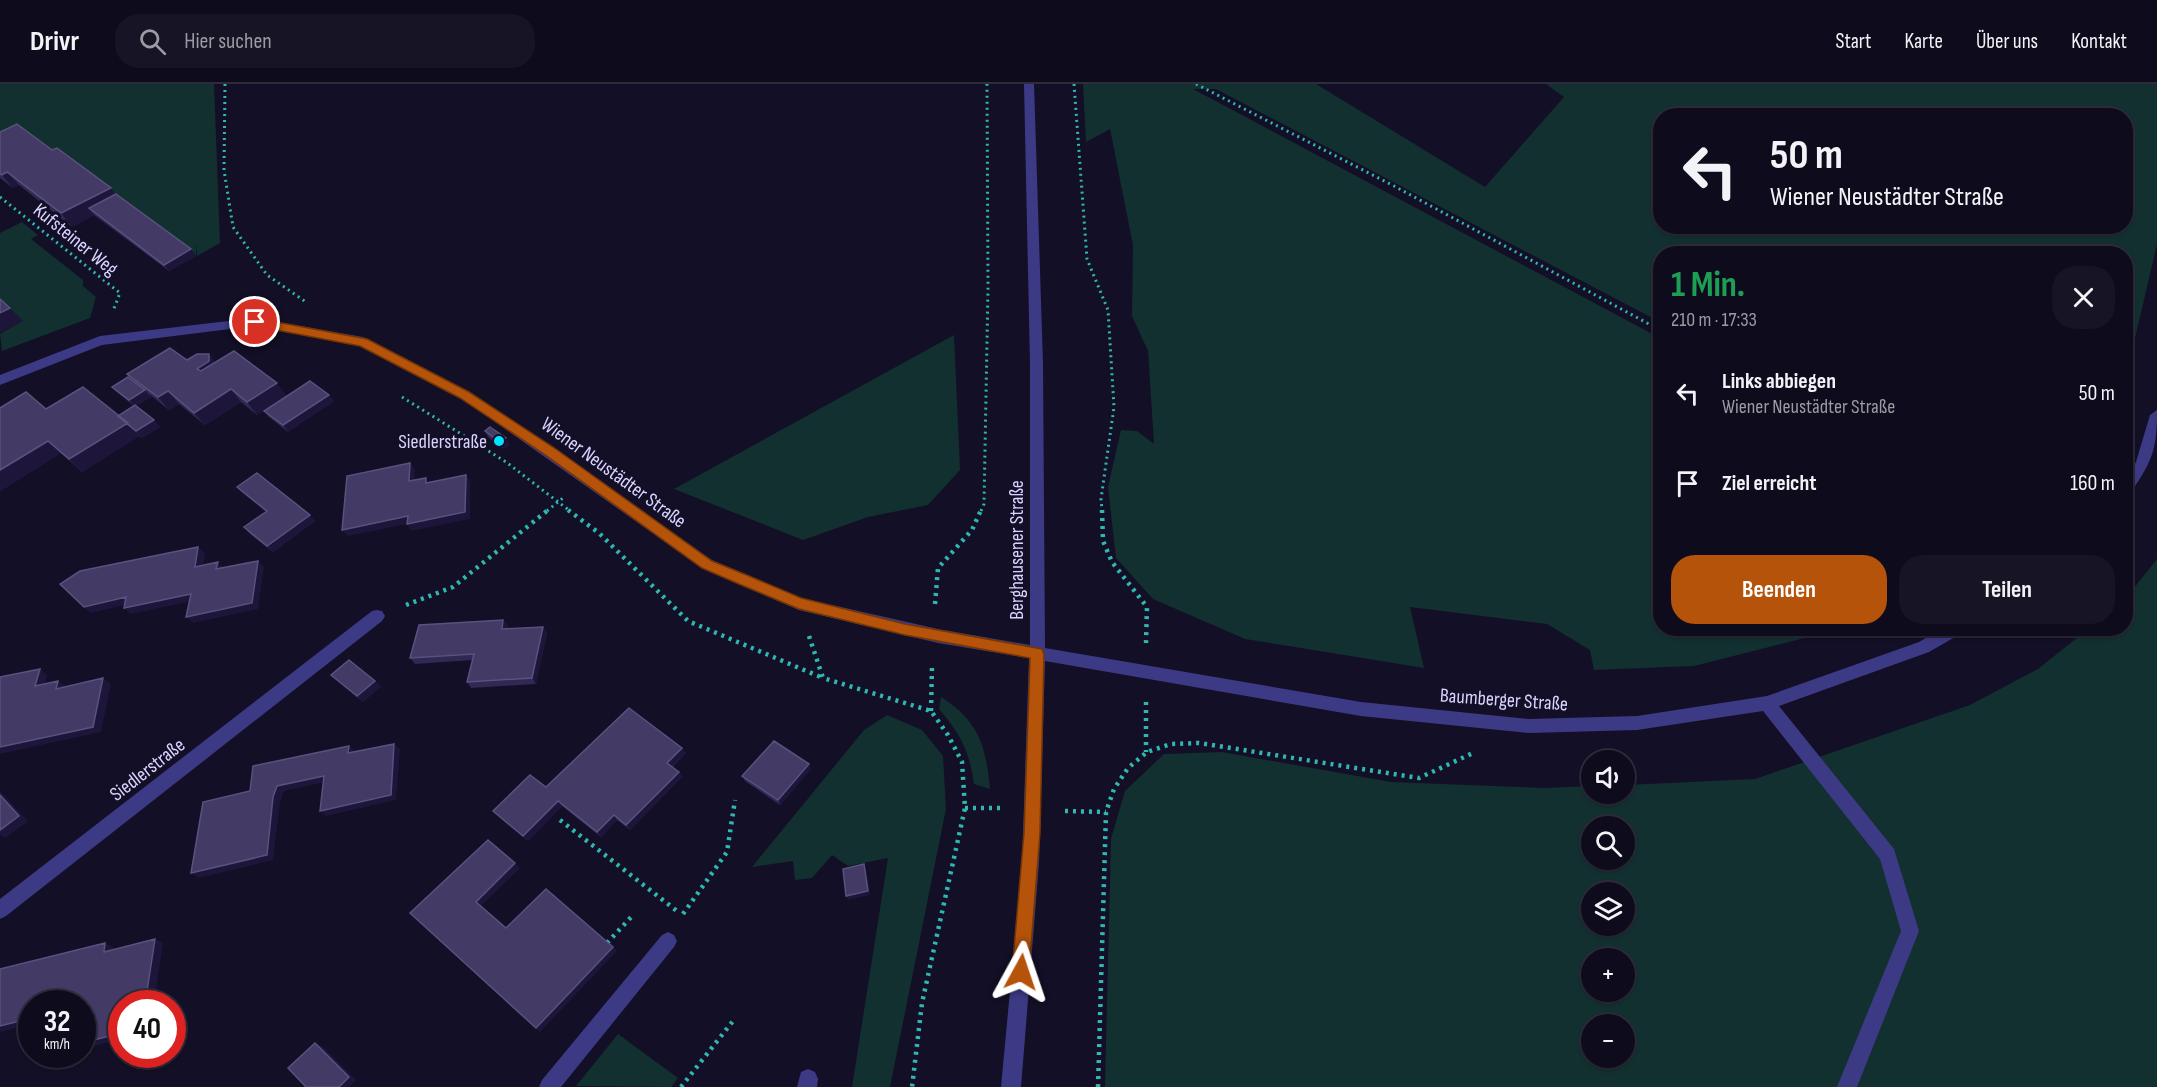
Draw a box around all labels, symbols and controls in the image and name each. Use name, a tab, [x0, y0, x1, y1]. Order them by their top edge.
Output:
search box	[115, 14, 535, 68]
text: Drivr	[30, 25, 79, 58]
icon: search	[136, 25, 169, 58]
text: Hier suchen	[184, 28, 272, 55]
text: Start	[1835, 29, 1872, 54]
text: Karte	[1905, 29, 1943, 54]
text: Über uns	[1976, 29, 2038, 54]
text: Kontakt	[2071, 29, 2127, 54]
text: 50 m	[1770, 130, 1843, 181]
icon: left	[1671, 132, 1749, 210]
text: Wiener Neustädter Straße	[1770, 181, 2004, 213]
street label: Kufsteiner Weg	[28, 198, 123, 281]
text: 1 Min.	[1671, 264, 1745, 307]
button: close	[2052, 266, 2115, 329]
pin	[229, 296, 280, 347]
icon: arrive	[238, 305, 271, 338]
text: 210 m · 17:33	[1671, 308, 1757, 332]
text: Links abbiegen	[1722, 368, 1836, 395]
icon: left	[1671, 377, 1704, 410]
text: 50 m	[2079, 380, 2115, 407]
text: Wiener Neustädter Straße	[1722, 395, 1895, 419]
street label: Wiener Neustädter Straße	[536, 412, 691, 533]
place label: Siedlerstraße	[398, 430, 487, 454]
marker: Siedlerstraße	[492, 434, 506, 448]
icon: arrive	[1671, 467, 1704, 500]
text: Ziel erreicht	[1722, 470, 1817, 497]
text: 160 m	[2070, 470, 2115, 497]
street label: Berghausener Straße	[1005, 480, 1029, 620]
button: Beenden	[1671, 555, 1887, 624]
button: Teilen	[1899, 555, 2115, 624]
street label: Baumberger Straße	[1439, 684, 1569, 716]
street label: Siedlerstraße	[105, 733, 190, 807]
map controls	[1581, 750, 1635, 1068]
button: sound	[1581, 750, 1635, 804]
button: search	[1581, 816, 1635, 870]
button: layers	[1581, 882, 1635, 936]
position arrow	[989, 940, 1053, 1004]
button: +	[1581, 948, 1635, 1002]
speed limit sign: 40	[108, 990, 186, 1068]
text: 32	[44, 1004, 70, 1040]
button: −	[1581, 1014, 1635, 1068]
text: km/h	[44, 1035, 70, 1054]

